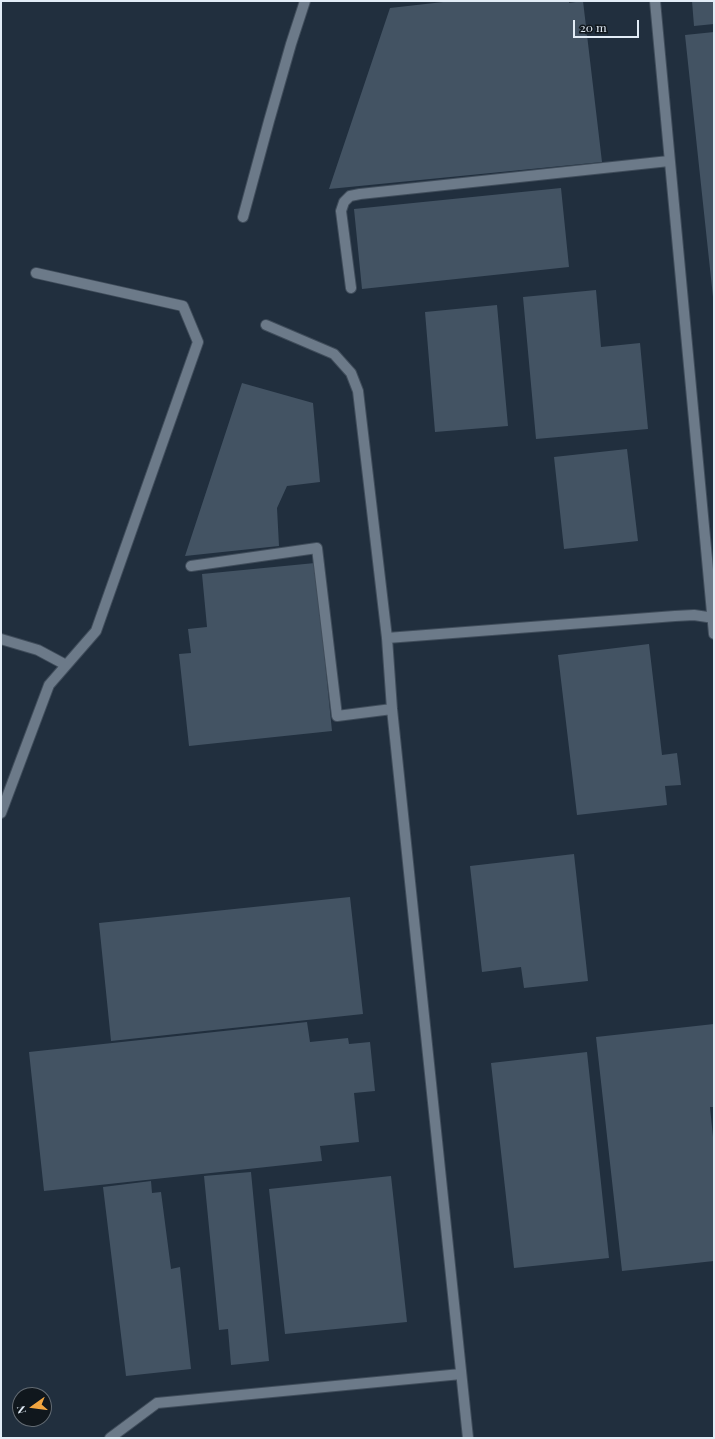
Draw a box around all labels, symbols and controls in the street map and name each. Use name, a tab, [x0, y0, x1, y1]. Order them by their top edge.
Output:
scale bar	[575, 12, 641, 38]
text: 20 m	[580, 19, 607, 35]
north arrow	[12, 1387, 52, 1427]
text: N	[13, 1404, 29, 1415]

